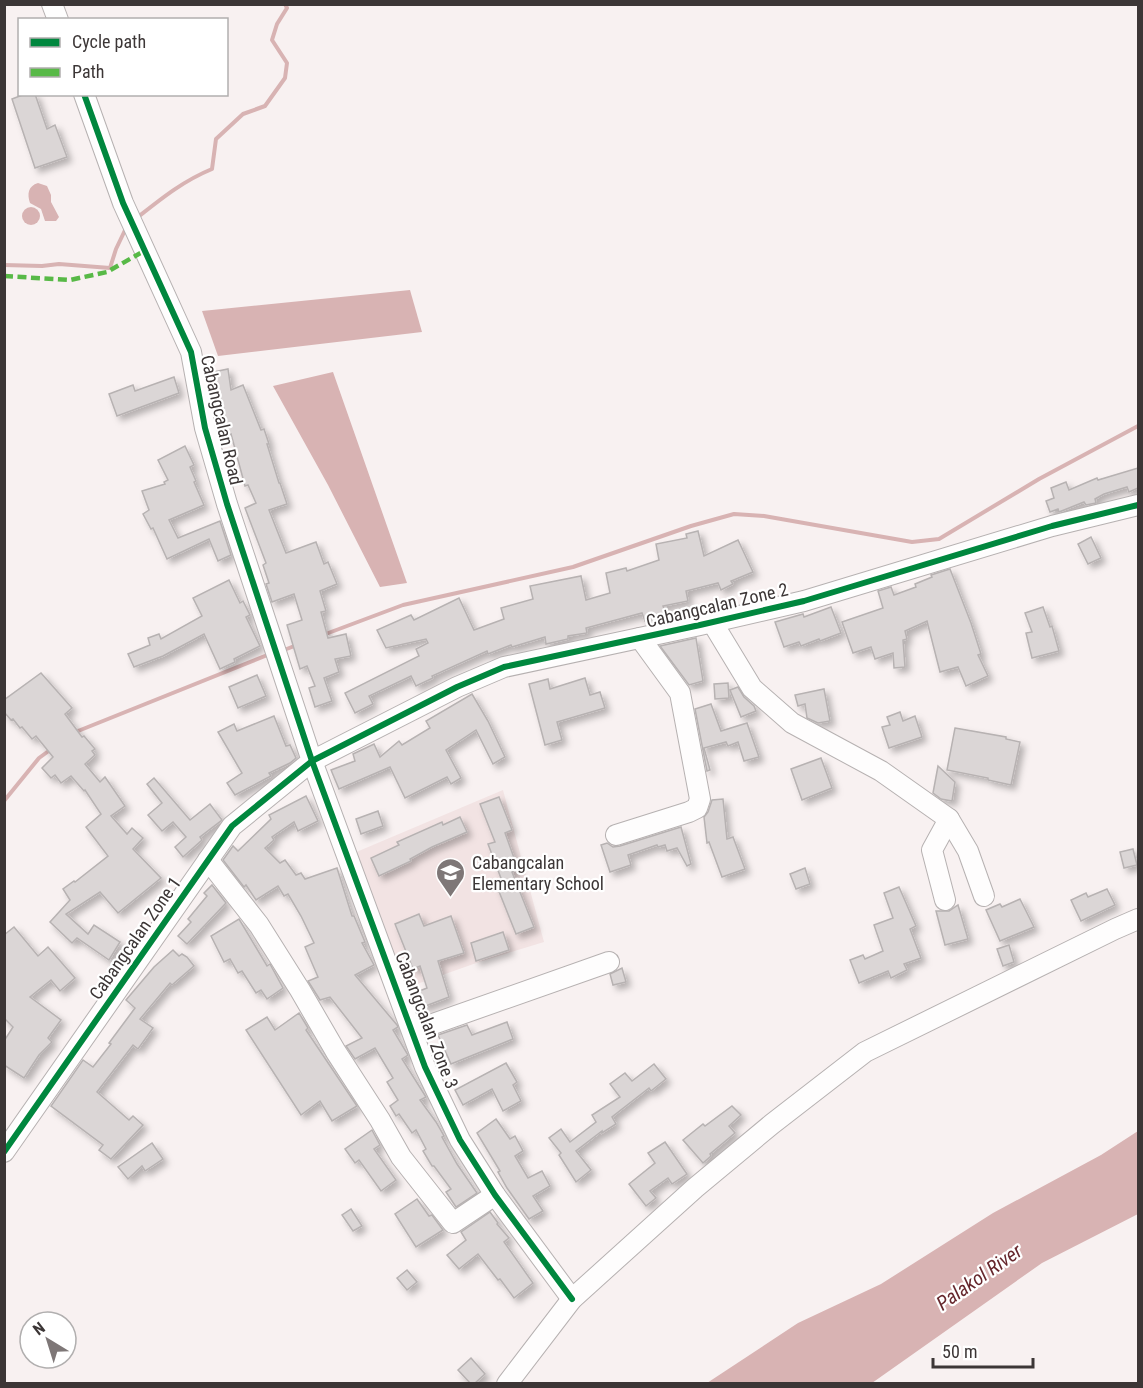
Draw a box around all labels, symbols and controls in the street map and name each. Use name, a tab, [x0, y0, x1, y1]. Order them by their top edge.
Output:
legend	[18, 18, 228, 96]
text: Cycle path	[72, 31, 146, 52]
text: Path	[72, 61, 105, 82]
street label: Cabangcalan Road	[197, 353, 247, 487]
street label: Cabangcalan Zone 2	[644, 578, 790, 632]
place label: Cabangcalan Elementary School	[472, 852, 604, 894]
school or university icon: Cabangcalan Elementary School	[435, 856, 467, 898]
street label: Cabangcalan Zone 1	[85, 873, 185, 1003]
street label: Cabangcalan Zone 3	[391, 949, 463, 1091]
water label: Palakol River	[932, 1238, 1027, 1315]
north arrow	[18, 1310, 78, 1370]
text: N	[29, 1318, 49, 1339]
scale bar	[933, 1331, 1034, 1369]
text: 50 m	[942, 1341, 977, 1362]

